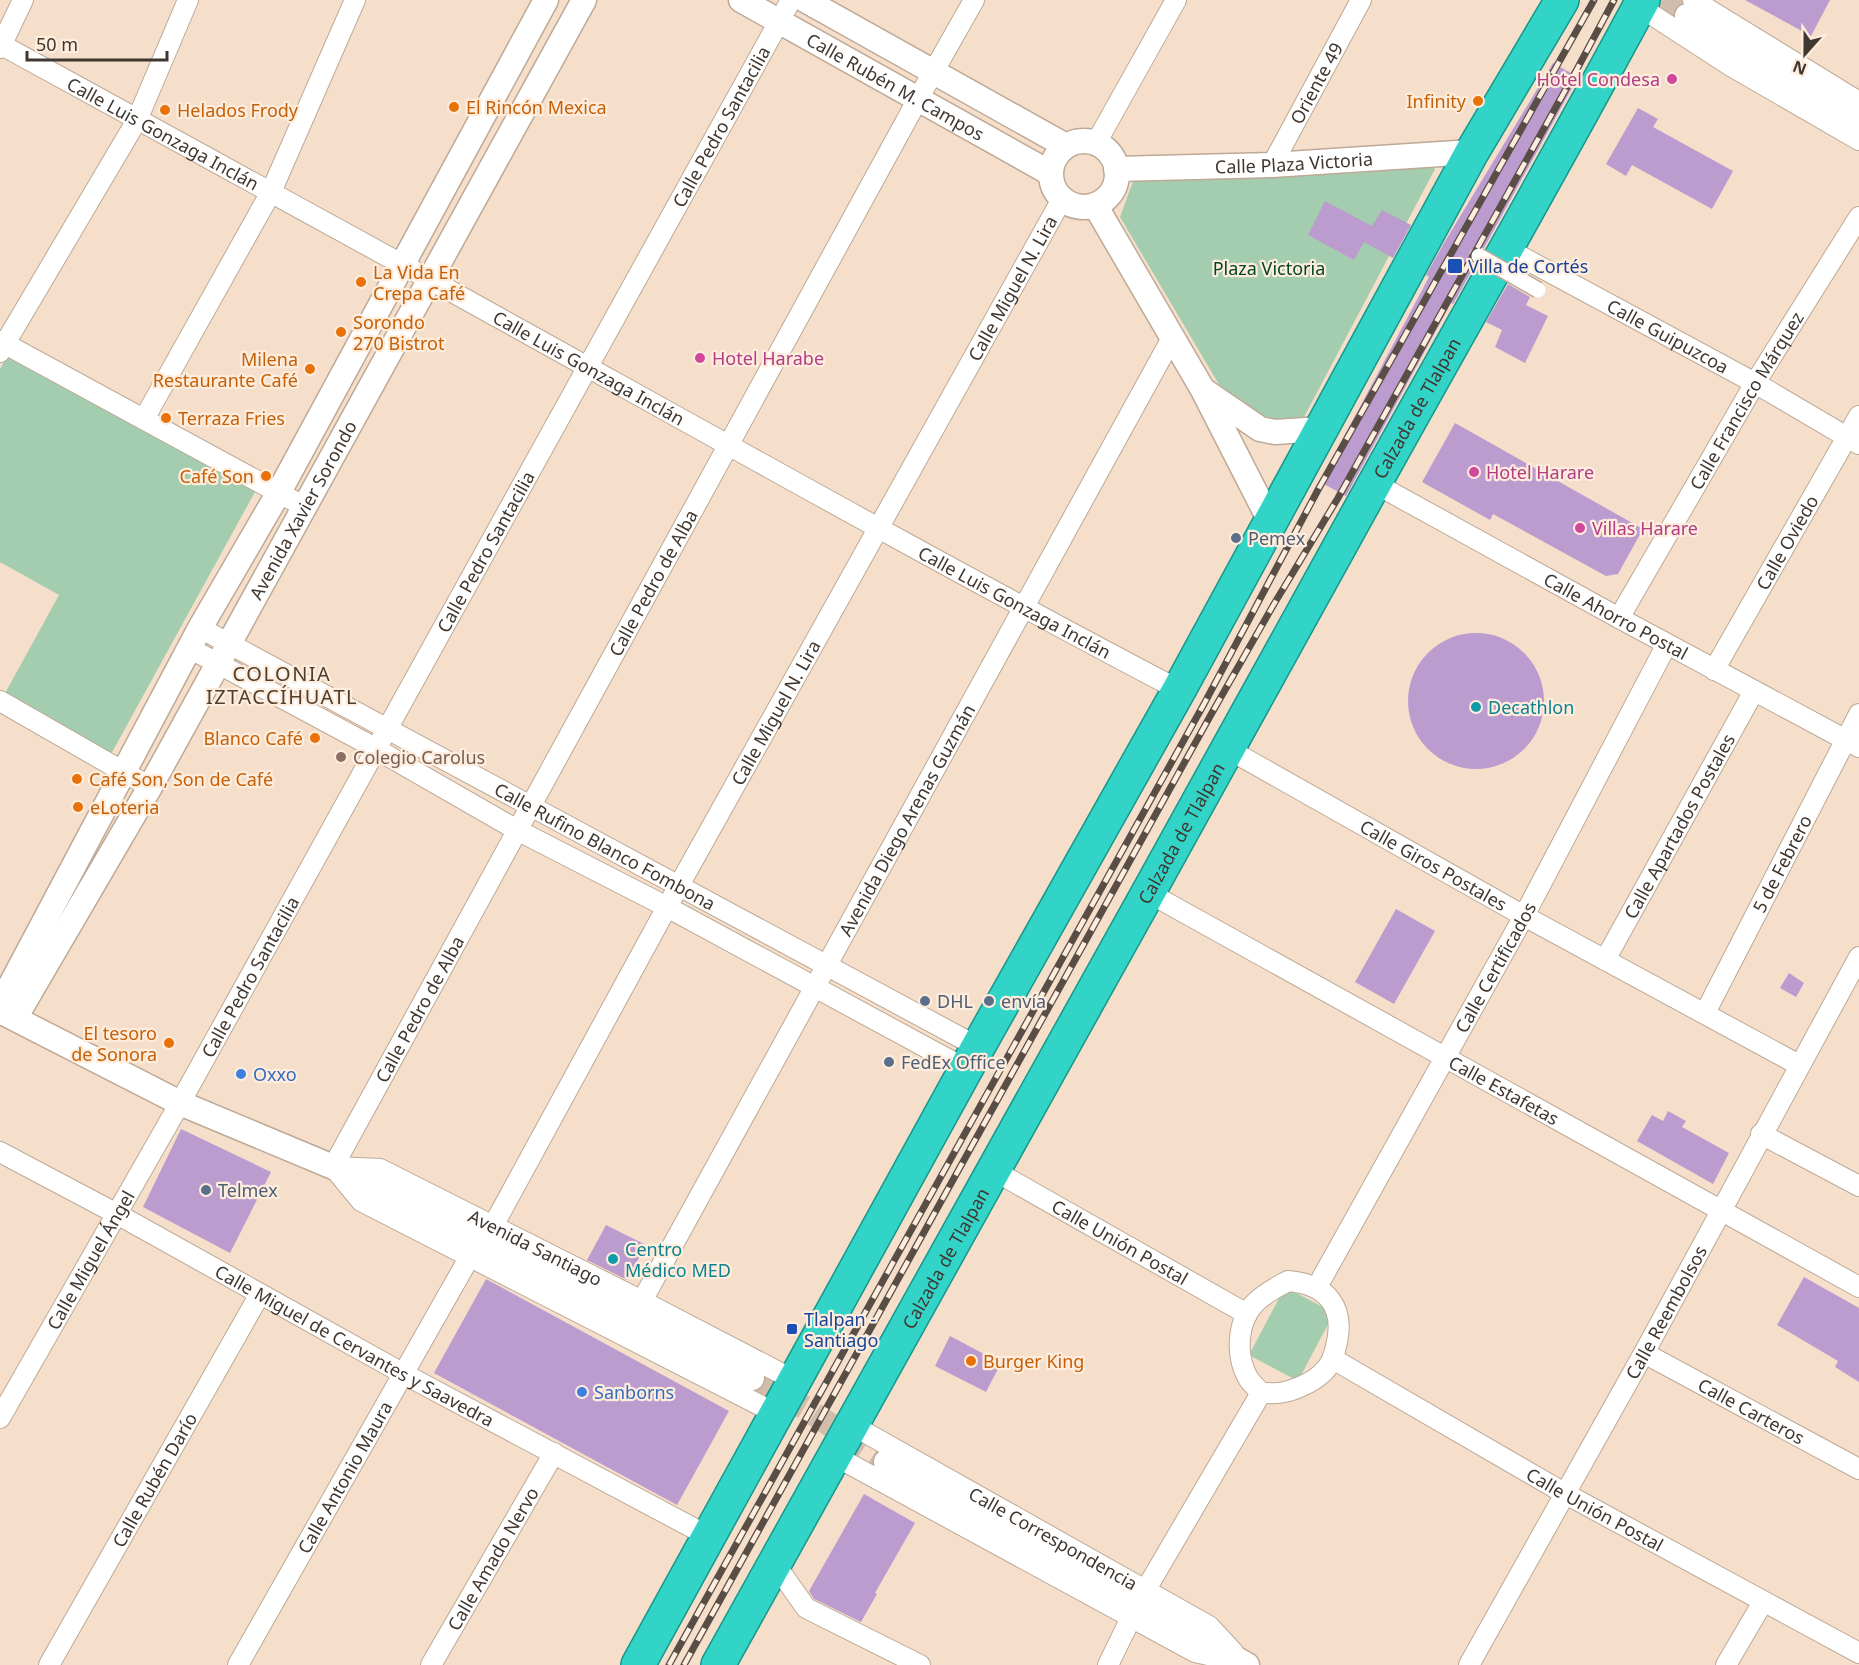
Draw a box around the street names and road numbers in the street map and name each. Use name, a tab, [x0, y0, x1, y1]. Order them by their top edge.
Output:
street label: Calle Rubén M. Campos	[802, 27, 988, 146]
street label: Oriente 49	[1284, 38, 1348, 128]
street label: Calle Pedro Santacilia	[667, 42, 775, 212]
street label: Calle Luis Gonzaga Inclán	[63, 71, 263, 196]
street label: Calle Plaza Victoria	[1215, 146, 1374, 178]
street label: Calle Miguel N. Lira	[962, 211, 1062, 365]
street label: Calle Guipuzcoa	[1603, 293, 1733, 379]
street label: Calle Luis Gonzaga Inclán	[489, 305, 689, 431]
street label: Calle Francisco Márquez	[1684, 307, 1809, 494]
street label: Calzada de Tlalpan	[1367, 333, 1466, 483]
street label: Avenida Xavier Sorondo	[244, 416, 362, 604]
street label: Calle Pedro Santacilia	[431, 467, 540, 637]
street label: Calle Oviedo	[1750, 491, 1823, 594]
street label: Calle Pedro de Alba	[603, 505, 703, 660]
street label: Calle Luis Gonzaga Inclán	[914, 540, 1115, 664]
street label: Calle Ahorro Postal	[1539, 567, 1692, 665]
street label: Calle Miguel N. Lira	[725, 636, 826, 790]
street label: Avenida Diego Arenas Guzmán	[833, 700, 980, 940]
street label: Calle Apartados Postales	[1618, 729, 1740, 923]
street label: Calzada de Tlalpan	[1132, 758, 1230, 908]
street label: Calle Rufino Blanco Fombona	[490, 777, 720, 915]
street label: 5 de Febrero	[1747, 811, 1817, 917]
street label: Calle Giros Postales	[1356, 814, 1511, 916]
street label: Calle Pedro Santacilia	[196, 892, 304, 1062]
street label: Calle Certificados	[1449, 898, 1541, 1037]
street label: Calle Pedro de Alba	[370, 932, 469, 1087]
street label: Calle Estafetas	[1445, 1050, 1563, 1130]
street label: Calzada de Tlalpan	[896, 1183, 994, 1333]
street label: Calle Miguel Ángel	[41, 1186, 140, 1334]
street label: Calle Unión Postal	[1048, 1194, 1192, 1290]
street label: Avenida Santiago	[464, 1204, 606, 1291]
street label: Calle Reembolsos	[1620, 1241, 1712, 1383]
street label: Calle Miguel de Cervantes y Saavedra	[211, 1259, 498, 1432]
street label: Calle Carteros	[1694, 1372, 1809, 1449]
street label: Calle Antonio Maura	[292, 1397, 397, 1558]
street label: Calle Rubén Darío	[106, 1408, 202, 1552]
street label: Calle Unión Postal	[1522, 1462, 1668, 1557]
street label: Calle Correspondencia	[965, 1481, 1142, 1595]
street label: Calle Amado Nervo	[442, 1482, 544, 1635]

